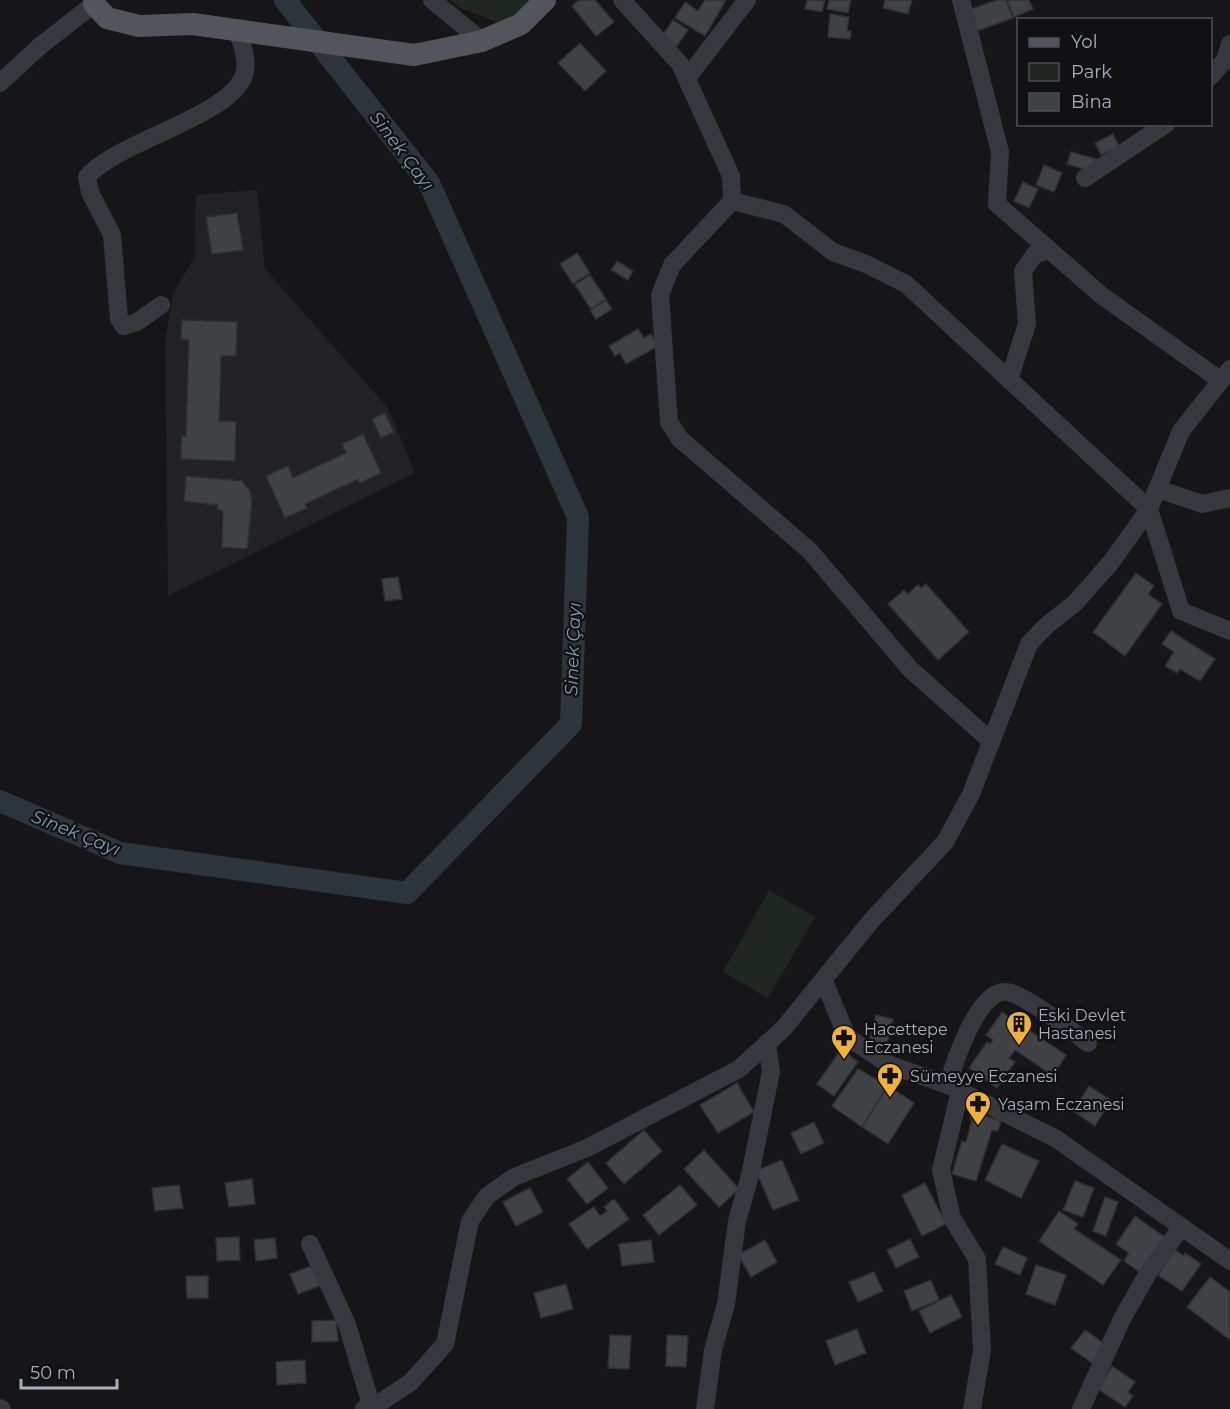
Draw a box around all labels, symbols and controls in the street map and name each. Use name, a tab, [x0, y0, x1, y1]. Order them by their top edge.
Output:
legend	[1017, 18, 1212, 126]
text: Yol	[1071, 31, 1097, 53]
text: Park	[1071, 61, 1112, 83]
text: Bina	[1071, 91, 1112, 113]
water label: Sinek Çayı	[365, 107, 439, 195]
water label: Sinek Çayı	[560, 602, 586, 696]
water label: Sinek Çayı	[28, 805, 124, 861]
place label: Eski Devlet Hastanesi	[1038, 1006, 1127, 1043]
building icon: Eski Devlet Hastanesi	[1004, 1009, 1034, 1047]
place label: Hacettepe Eczanesi	[864, 1020, 948, 1057]
pharmacy icon: Hacettepe Eczanesi	[829, 1023, 859, 1061]
pharmacy icon: Sümeyye Eczanesi	[875, 1061, 905, 1099]
place label: Sümeyye Eczanesi	[910, 1067, 1058, 1086]
pharmacy icon: Yaşam Eczanesi	[963, 1089, 993, 1127]
place label: Yaşam Eczanesi	[998, 1095, 1125, 1114]
scale bar	[21, 1352, 117, 1390]
text: 50 m	[30, 1362, 76, 1384]

